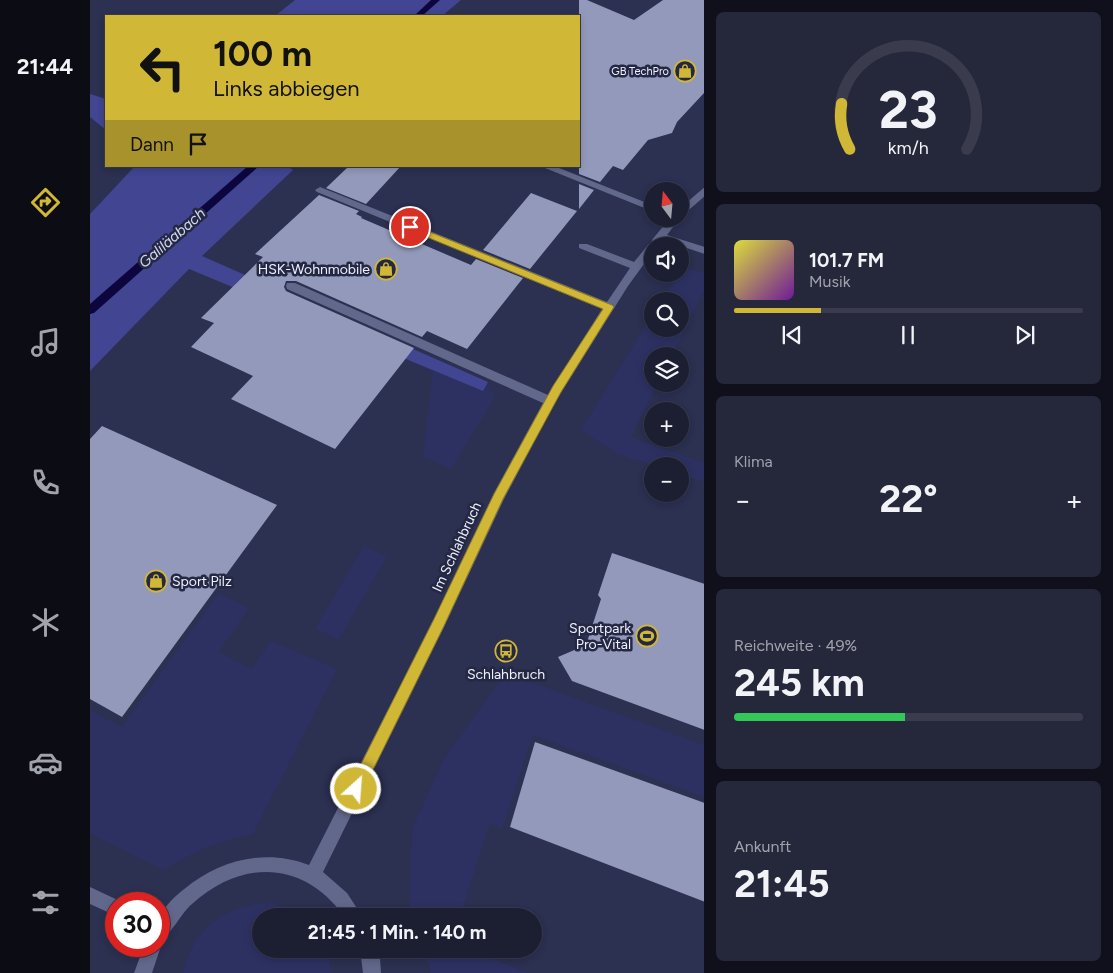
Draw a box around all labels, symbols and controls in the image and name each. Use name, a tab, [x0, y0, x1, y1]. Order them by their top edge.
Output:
text: 100 m	[213, 33, 312, 75]
icon: left	[130, 35, 195, 100]
text: 21:44	[17, 53, 73, 80]
shop icon: GB TechPro	[673, 59, 697, 83]
place label: GB TechPro	[611, 65, 669, 78]
text: Links abbiegen	[213, 75, 360, 102]
text: 23	[879, 79, 938, 141]
icon: arrive	[184, 130, 212, 158]
text: Dann	[130, 133, 174, 156]
text: km/h	[888, 137, 929, 158]
north arrow	[644, 182, 689, 228]
map controls	[644, 182, 689, 502]
icon: directions	[28, 185, 63, 220]
water label: Galiläabach	[135, 204, 209, 272]
pin	[389, 206, 431, 248]
icon: arrive	[396, 213, 424, 241]
button: sound	[644, 237, 689, 282]
text: 101.7 FM	[809, 249, 884, 272]
shop icon: HSK-Wohnmobile	[374, 257, 398, 281]
place label: HSK-Wohnmobile	[258, 261, 370, 278]
text: Musik	[809, 272, 850, 291]
button: search	[644, 292, 689, 337]
icon: previous	[778, 321, 806, 349]
icon: pause	[894, 321, 922, 349]
icon: next	[1011, 321, 1039, 349]
icon: music	[28, 325, 63, 360]
button: layers	[644, 347, 689, 392]
button: +	[644, 402, 689, 447]
text: Klima	[734, 452, 773, 471]
button: −	[644, 457, 689, 502]
icon: phone	[28, 465, 63, 500]
text: 22°	[879, 476, 938, 522]
text: −	[734, 483, 751, 517]
text: +	[1066, 483, 1083, 517]
street label: Im Schlahbruch	[429, 499, 485, 595]
shop icon: Sport Pilz	[144, 569, 168, 593]
place label: Sport Pilz	[172, 573, 232, 590]
icon: climate	[28, 605, 63, 640]
place label: Sportpark Pro-Vital	[569, 620, 631, 653]
sports icon: Sportpark Pro-Vital	[635, 624, 659, 648]
text: Reichweite · 49%	[734, 636, 857, 655]
bus stop icon: Schlahbruch	[494, 639, 518, 663]
text: 245 km	[734, 660, 865, 706]
place label: Schlahbruch	[467, 666, 545, 683]
icon: car	[28, 745, 63, 780]
position arrow	[329, 762, 381, 814]
text: Ankunft	[734, 837, 791, 856]
text: 21:45	[734, 861, 830, 907]
icon: filters	[28, 885, 63, 920]
speed limit sign: 30	[105, 892, 170, 957]
text: 21:45 · 1 Min. · 140 m	[308, 921, 486, 944]

